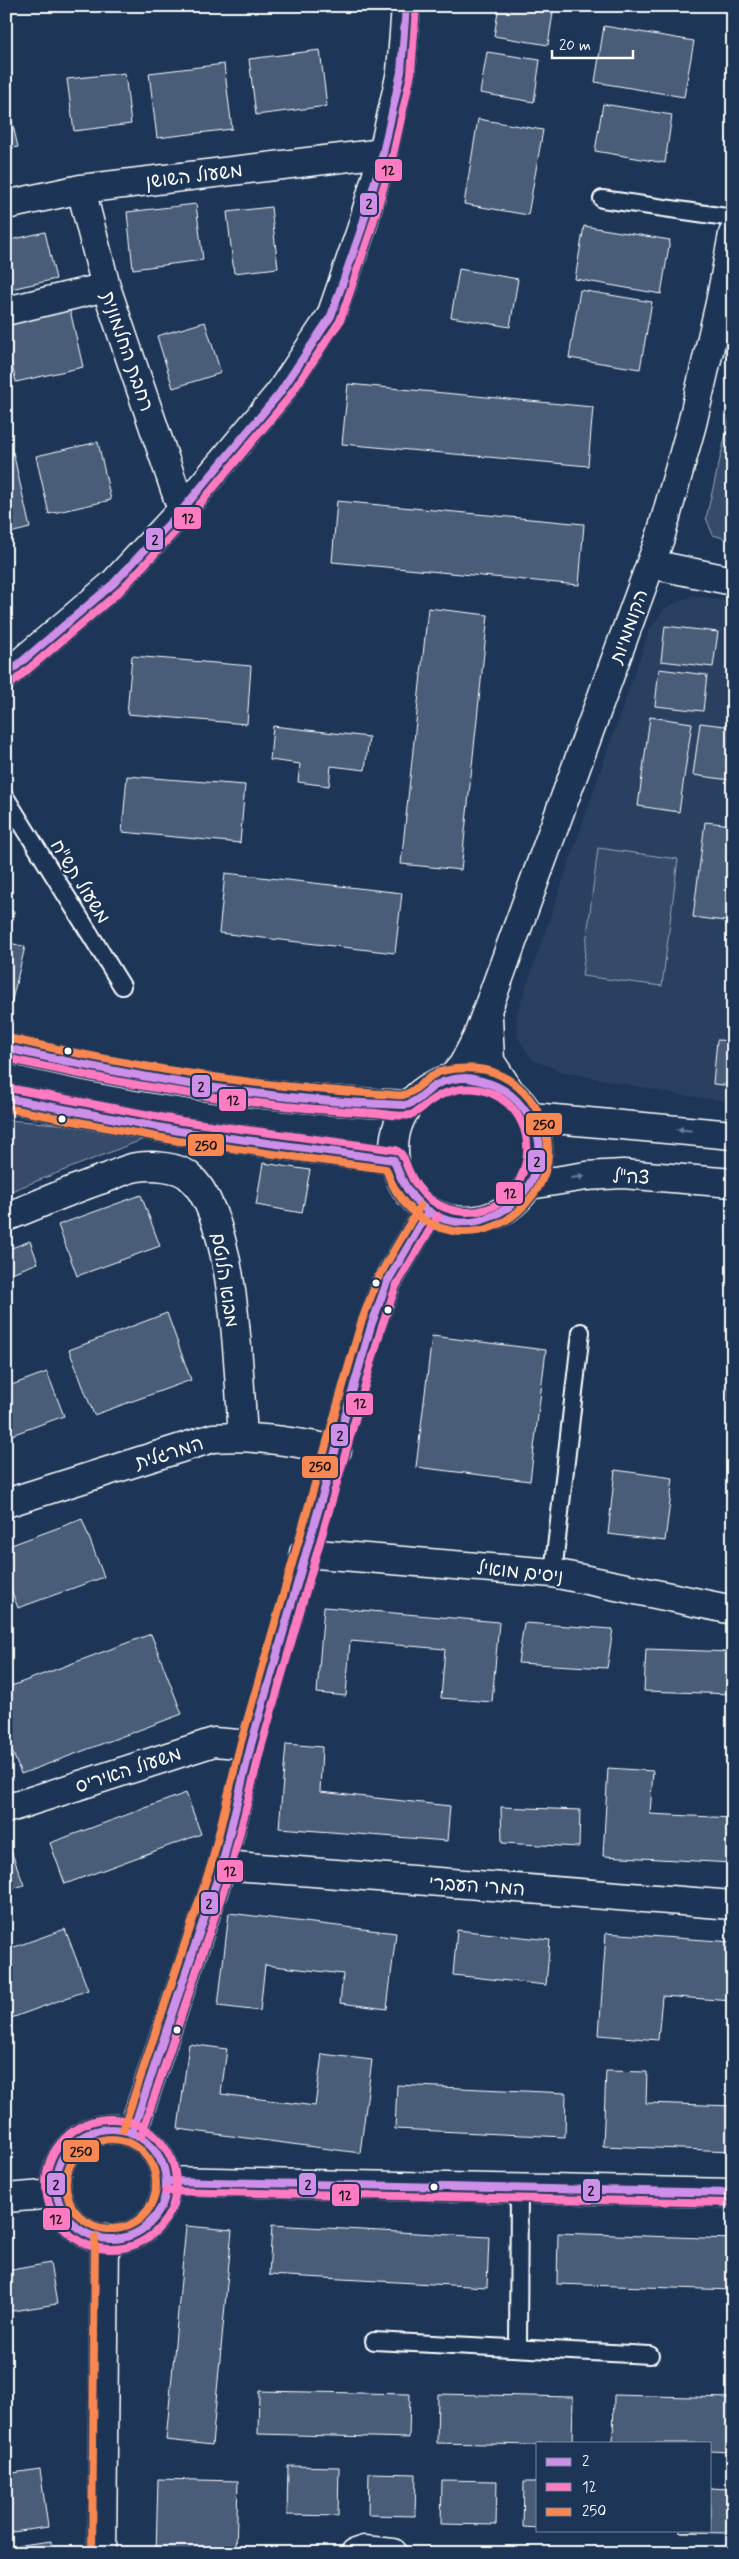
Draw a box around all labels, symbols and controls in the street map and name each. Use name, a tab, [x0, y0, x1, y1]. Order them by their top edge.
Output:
scale bar	[552, 28, 633, 60]
text: 20 m	[559, 36, 591, 56]
street label: משעול השושן	[144, 158, 244, 195]
line badge: 12	[374, 158, 403, 182]
text: 12	[381, 162, 395, 180]
line badge: 2	[359, 192, 378, 216]
text: 2	[366, 195, 373, 213]
street label: רחבת החלמונית	[94, 288, 159, 415]
line badge: 12	[173, 506, 202, 530]
text: 12	[181, 510, 195, 528]
line badge: 2	[145, 527, 164, 551]
text: 2	[152, 531, 159, 549]
street label: הקוממיות	[604, 586, 654, 668]
street label: משעול תש"ח	[44, 835, 115, 929]
unlabelled marker	[63, 1046, 73, 1056]
line badge: 2	[191, 1074, 211, 1098]
text: 2	[198, 1078, 205, 1096]
line badge: 12	[218, 1088, 247, 1112]
text: 12	[226, 1092, 240, 1110]
line badge: 250	[525, 1112, 563, 1136]
unlabelled marker	[57, 1114, 67, 1124]
text: 250	[533, 1116, 555, 1134]
one-way arrow	[676, 1126, 692, 1134]
line badge: 250	[187, 1133, 225, 1157]
text: 250	[195, 1137, 217, 1155]
line badge: 2	[527, 1149, 546, 1173]
text: 2	[534, 1153, 541, 1171]
street label: צה"ל	[612, 1164, 650, 1191]
one-way arrow	[570, 1173, 586, 1181]
line badge: 12	[495, 1181, 524, 1205]
text: 12	[503, 1185, 517, 1203]
street label: מבוא הלוטם	[205, 1231, 244, 1329]
unlabelled marker	[371, 1278, 381, 1288]
unlabelled marker	[383, 1305, 393, 1315]
line badge: 12	[345, 1392, 374, 1416]
text: 12	[353, 1395, 367, 1413]
line badge: 2	[330, 1423, 349, 1447]
text: 2	[337, 1427, 344, 1445]
street label: המרגלית	[131, 1431, 207, 1476]
line badge: 250	[301, 1455, 339, 1479]
text: 250	[309, 1458, 331, 1476]
street label: ניסים מואיל	[475, 1556, 564, 1589]
street label: משעול האיריס	[72, 1742, 185, 1799]
line badge: 12	[216, 1859, 244, 1883]
text: 12	[223, 1863, 237, 1881]
street label: המרי העברי	[428, 1871, 526, 1902]
line badge: 2	[200, 1891, 219, 1915]
text: 2	[206, 1895, 213, 1913]
unlabelled marker	[172, 2025, 182, 2035]
line badge: 250	[62, 2139, 100, 2163]
text: 250	[70, 2143, 92, 2161]
line badge: 2	[46, 2172, 66, 2196]
line badge: 2	[298, 2172, 317, 2196]
text: 2	[53, 2176, 60, 2194]
text: 2	[305, 2176, 312, 2194]
line badge: 2	[582, 2178, 601, 2202]
unlabelled marker	[429, 2182, 439, 2192]
text: 2	[588, 2182, 595, 2200]
line badge: 12	[331, 2183, 360, 2207]
text: 12	[338, 2187, 352, 2205]
line badge: 12	[42, 2207, 71, 2231]
text: 12	[49, 2211, 63, 2229]
legend	[536, 2442, 712, 2532]
text: 2	[582, 2452, 589, 2472]
text: 12	[582, 2478, 597, 2498]
text: 250	[582, 2502, 606, 2522]

